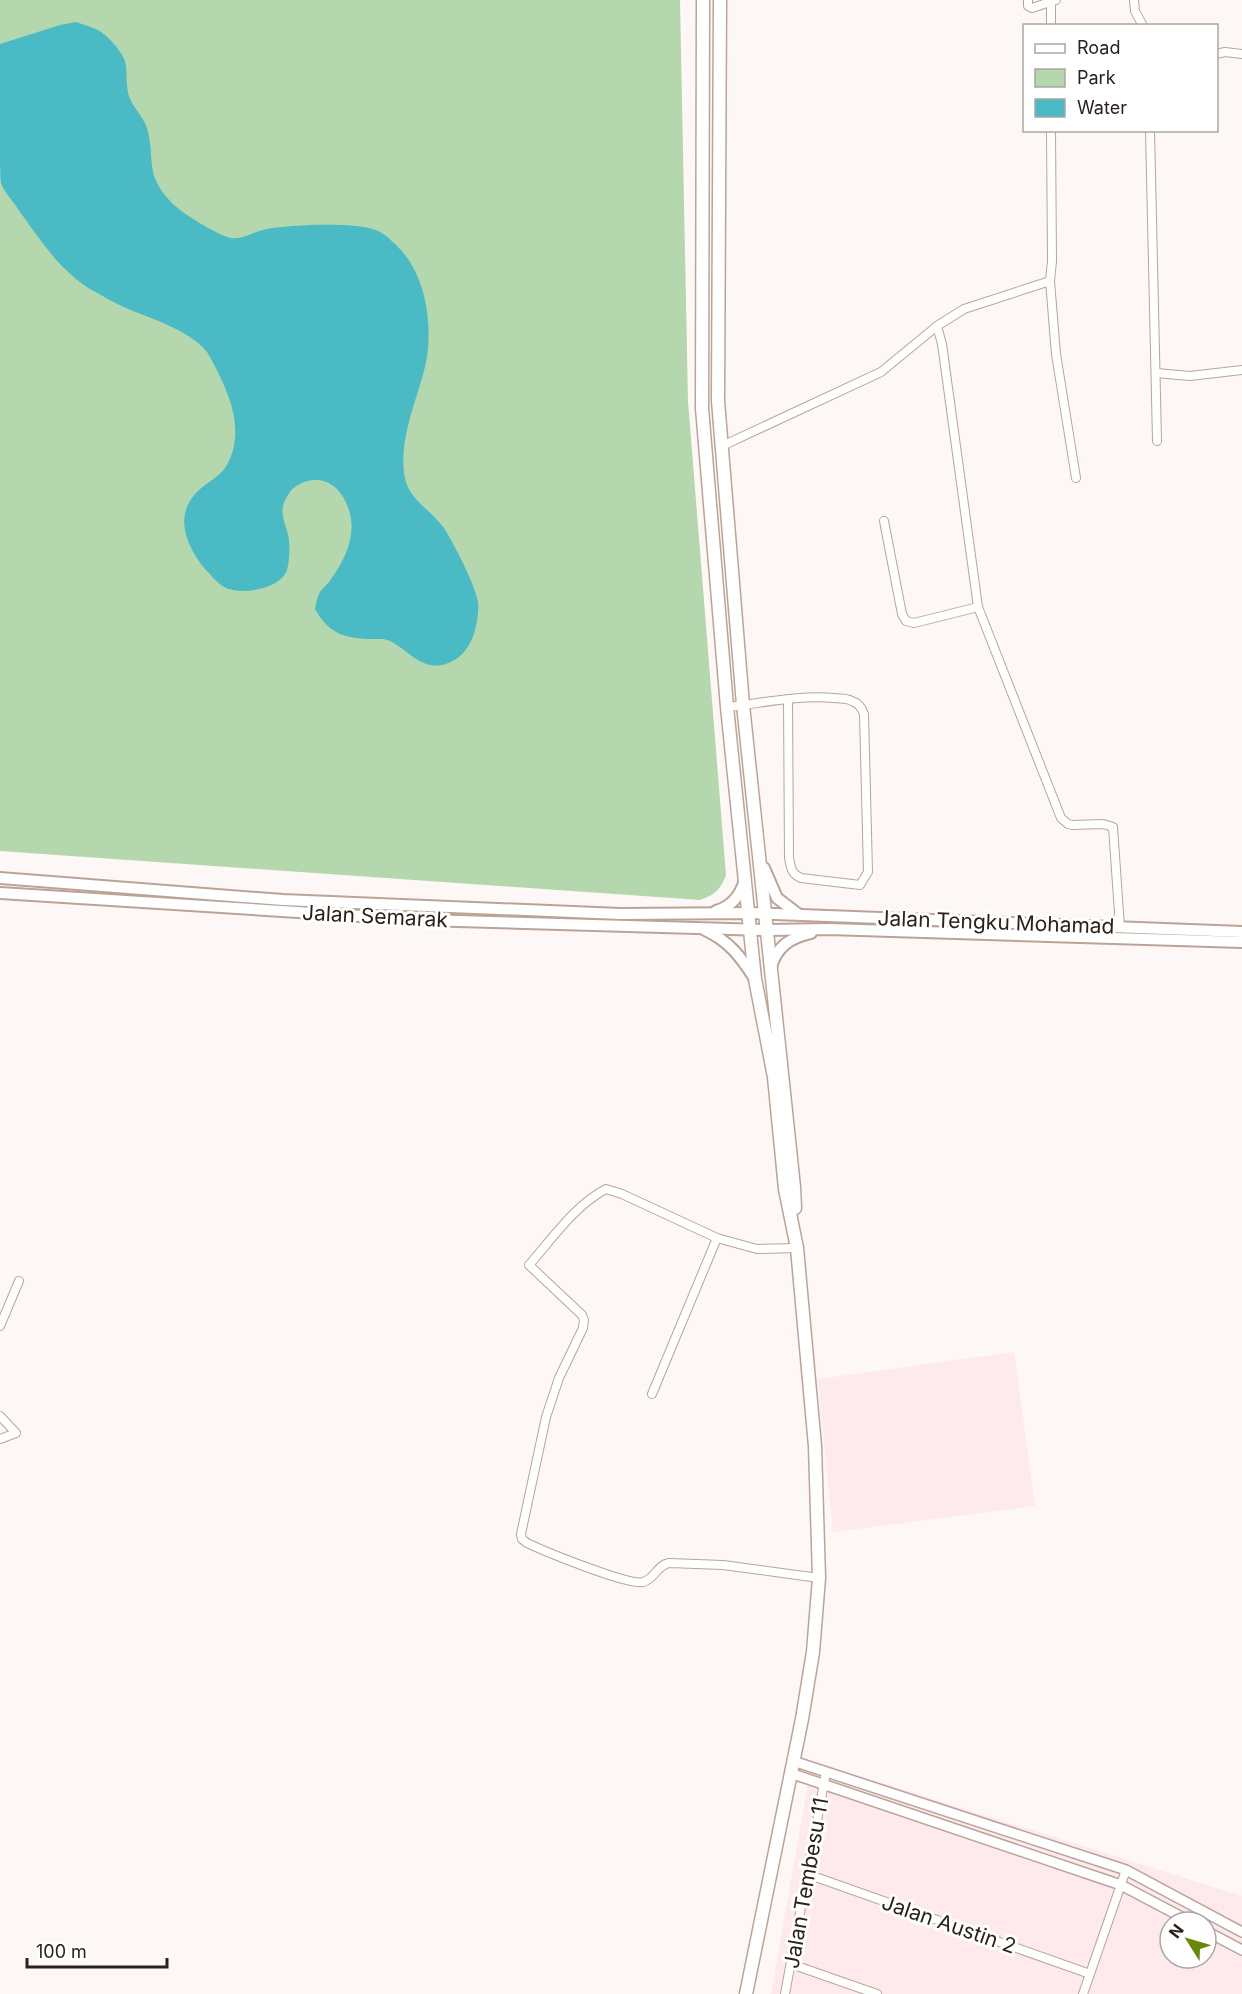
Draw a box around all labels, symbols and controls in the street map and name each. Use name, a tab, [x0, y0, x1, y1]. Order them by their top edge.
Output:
legend	[1023, 24, 1218, 132]
text: Road	[1077, 37, 1120, 58]
text: Park	[1077, 67, 1116, 88]
text: Water	[1077, 97, 1127, 118]
street label: Jalan Semarak	[301, 900, 449, 932]
street label: Jalan Tengku Mohamad	[877, 905, 1115, 939]
street label: Jalan Tembesu 11	[779, 1796, 833, 1970]
street label: Jalan Austin 2	[879, 1889, 1019, 1959]
north arrow	[1158, 1910, 1218, 1970]
text: N	[1164, 1920, 1188, 1942]
scale bar	[27, 1931, 166, 1969]
text: 100 m	[36, 1941, 87, 1962]

